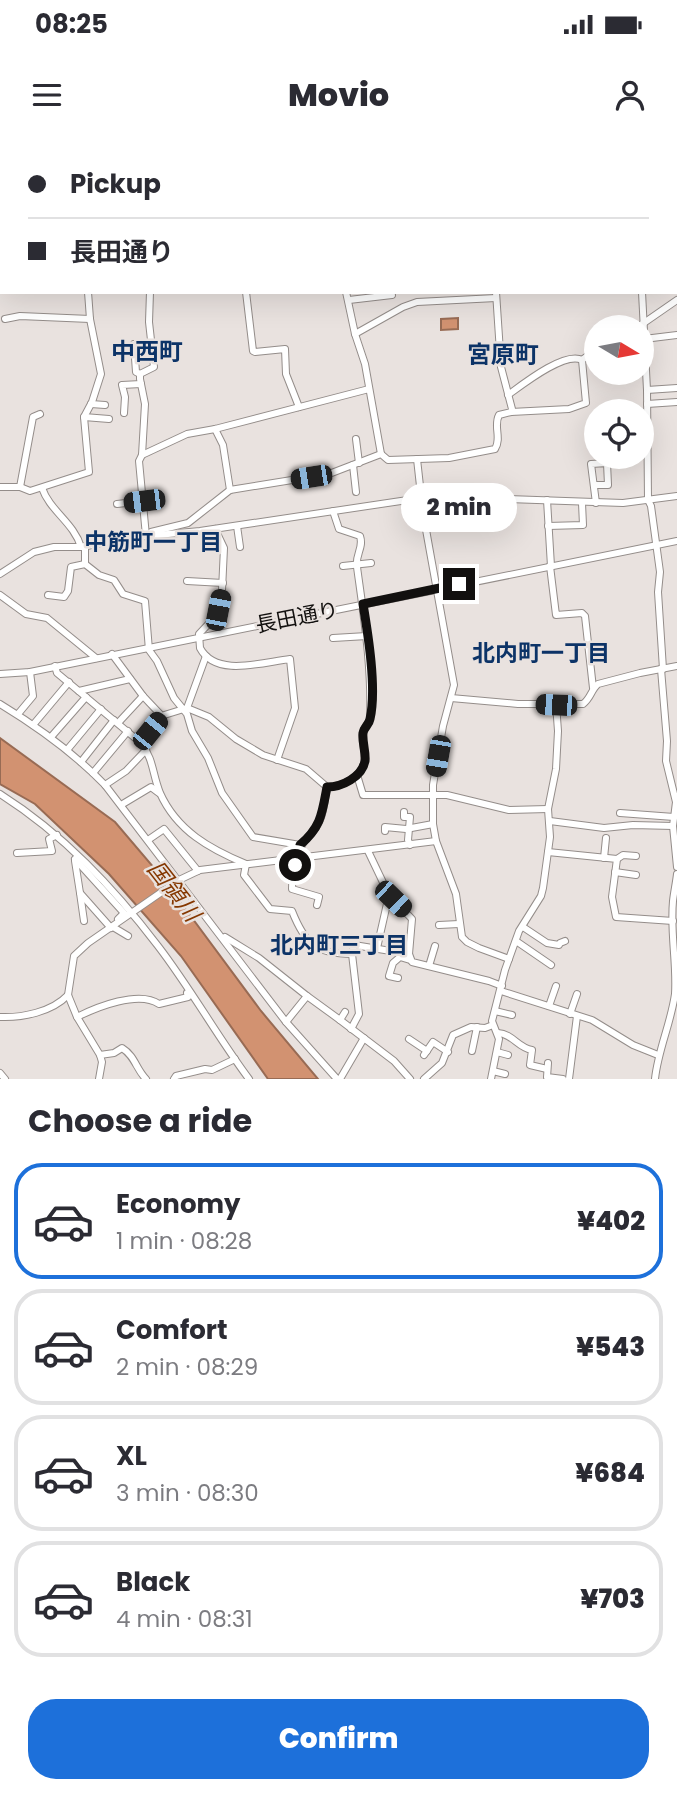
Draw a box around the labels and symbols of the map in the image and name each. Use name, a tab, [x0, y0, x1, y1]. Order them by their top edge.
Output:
north arrow	[584, 315, 654, 385]
district label: 中西町	[111, 335, 183, 368]
district label: 宮原町	[467, 338, 539, 371]
car	[289, 463, 334, 491]
callout: 2 min	[401, 482, 517, 532]
car	[122, 488, 167, 514]
district label: 中筋町一丁目	[84, 526, 222, 558]
route end	[443, 568, 475, 600]
car	[204, 587, 233, 633]
street label: 長田通り	[253, 595, 341, 639]
district label: 北内町一丁目	[472, 637, 610, 669]
car	[535, 694, 578, 716]
car	[129, 708, 172, 754]
car	[425, 733, 452, 779]
route start	[279, 849, 311, 881]
water label: 国領川	[140, 854, 210, 930]
car	[371, 877, 416, 921]
district label: 北内町三丁目	[270, 929, 408, 961]

